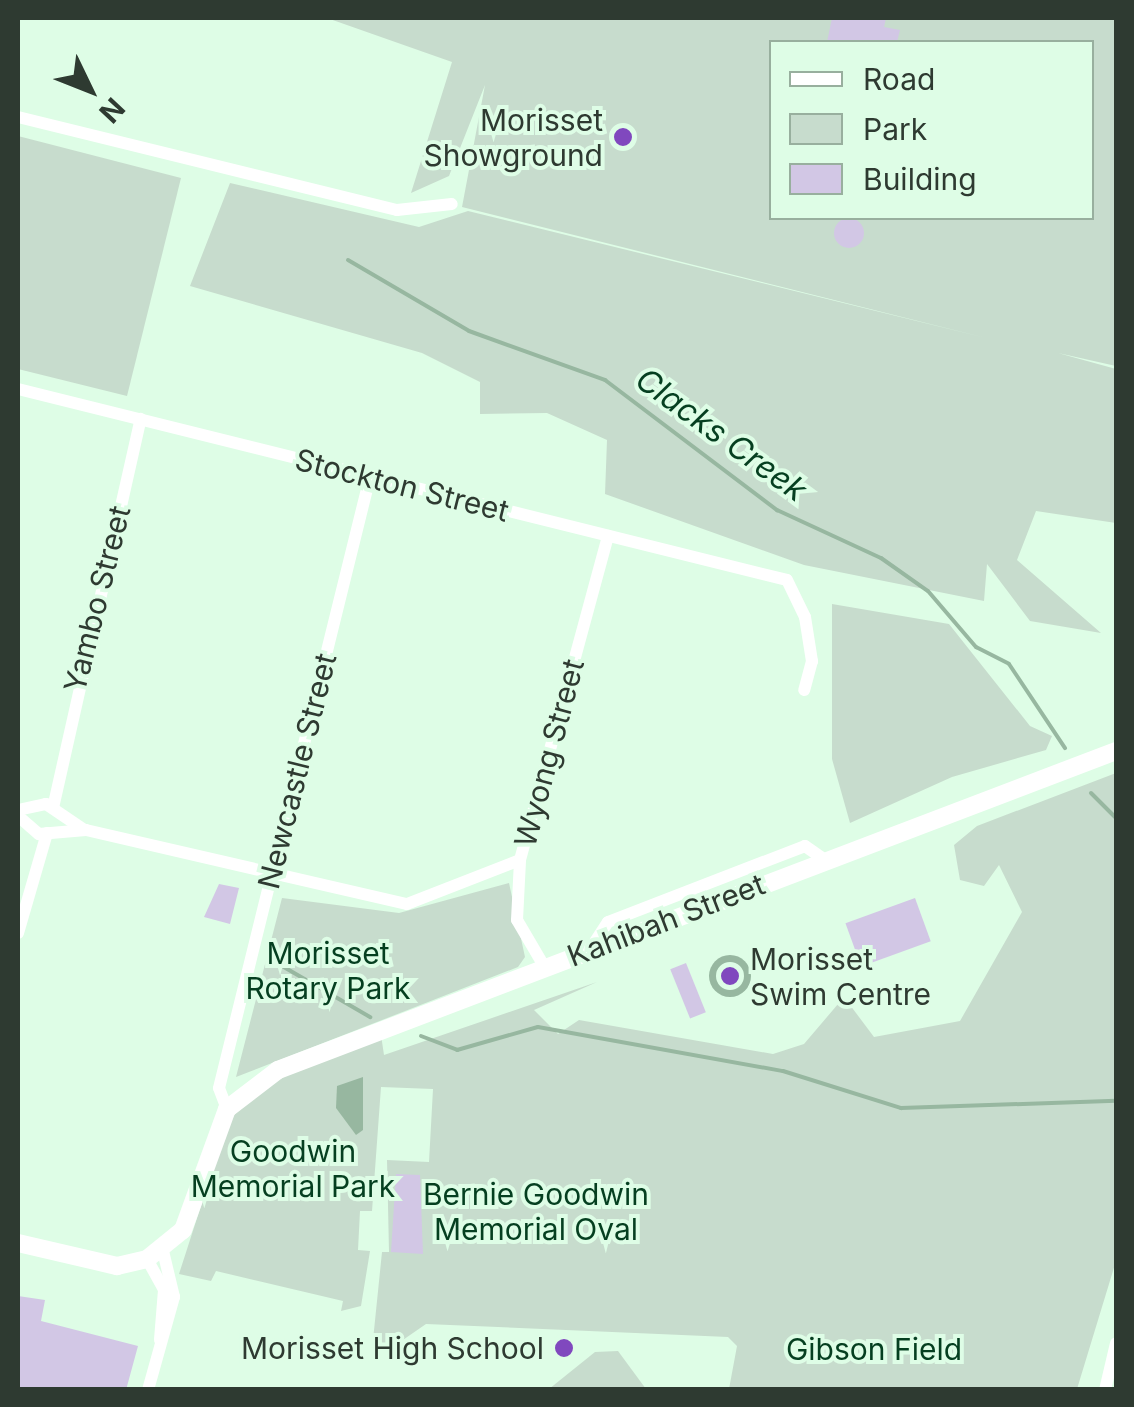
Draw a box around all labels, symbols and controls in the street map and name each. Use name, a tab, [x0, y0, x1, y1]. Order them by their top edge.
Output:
north arrow	[40, 40, 140, 140]
legend	[769, 40, 1094, 220]
text: Road	[863, 61, 935, 97]
text: N	[92, 91, 132, 130]
place label: Morisset Showground	[424, 102, 603, 172]
text: Park	[863, 111, 927, 147]
marker: Morisset Showground	[612, 126, 634, 148]
text: Building	[863, 161, 977, 197]
water label: Clacks Creek	[628, 360, 814, 510]
street label: Stockton Street	[292, 441, 512, 529]
street label: Yambo Street	[56, 502, 138, 696]
street label: Newcastle Street	[250, 650, 344, 892]
street label: Wyong Street	[507, 655, 591, 851]
street label: Kahibah Street	[562, 866, 770, 974]
park label: Morisset Rotary Park	[246, 935, 410, 1006]
place label: Morisset Swim Centre	[750, 941, 931, 1012]
marker: Morisset Swim Centre	[719, 965, 741, 987]
park label: Goodwin Memorial Park	[191, 1133, 395, 1204]
park label: Bernie Goodwin Memorial Oval	[423, 1176, 649, 1246]
place label: Morisset High School	[241, 1330, 544, 1366]
park label: Gibson Field	[786, 1331, 962, 1367]
marker: Morisset High School	[553, 1337, 575, 1359]

